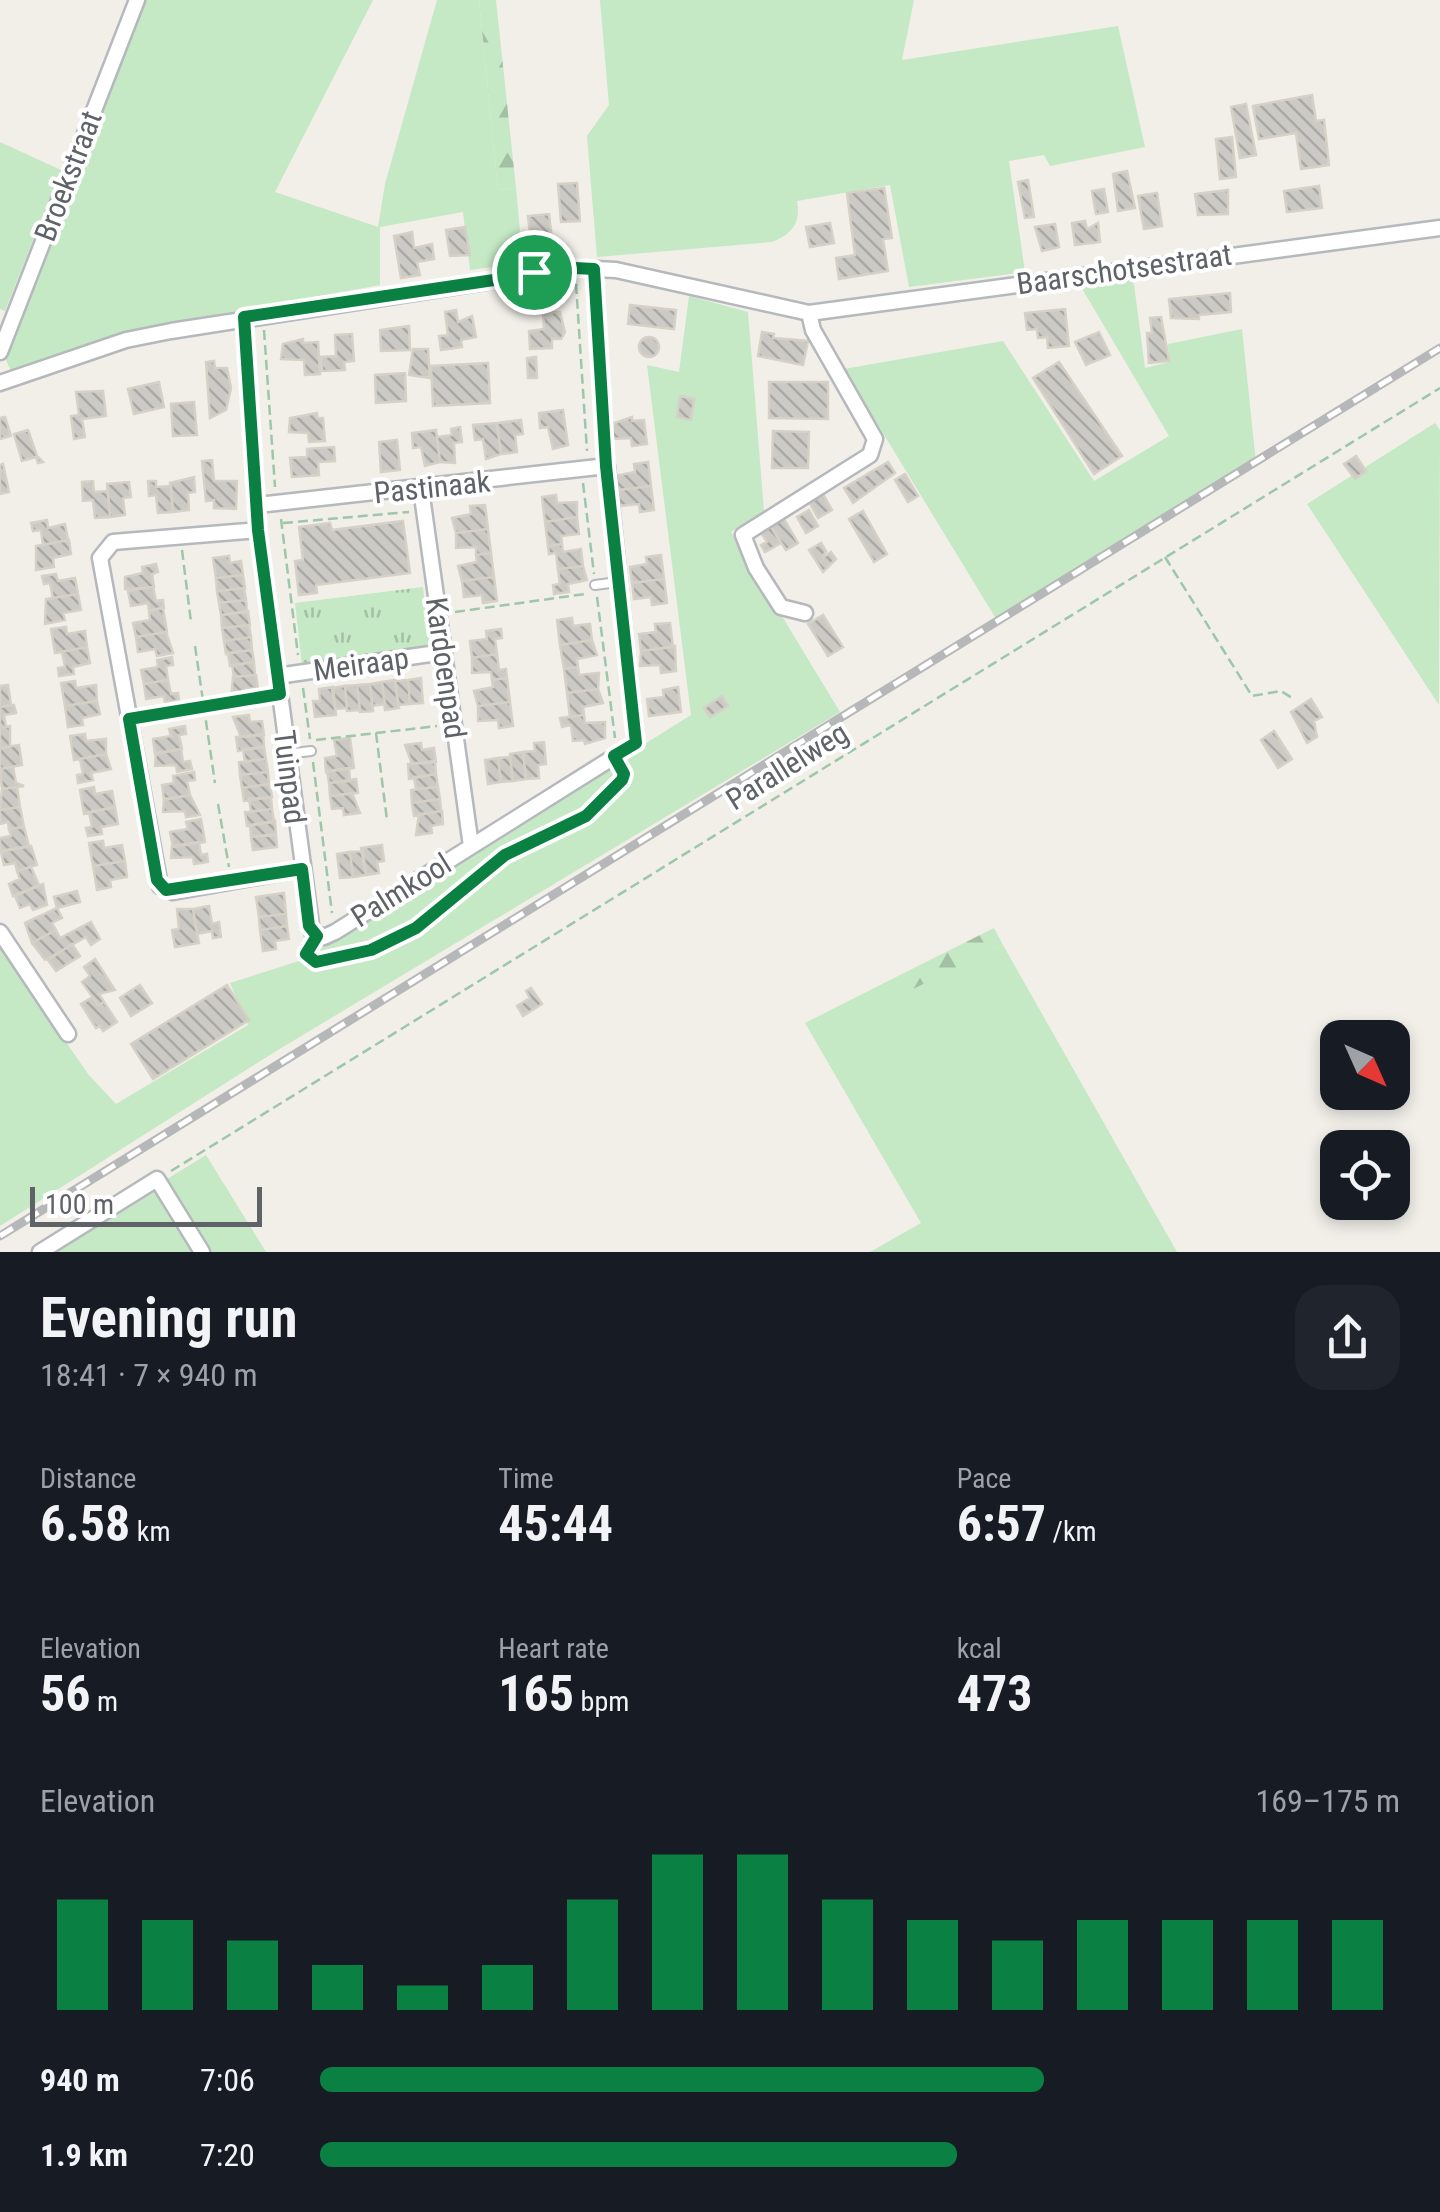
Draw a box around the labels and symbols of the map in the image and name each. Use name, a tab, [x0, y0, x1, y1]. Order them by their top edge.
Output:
street label: Broekstraat	[27, 106, 109, 246]
pin	[492, 230, 577, 315]
street label: Baarschotsestraat	[1014, 237, 1234, 301]
street label: Pastinaak	[372, 463, 493, 511]
street label: Kardoenpad	[419, 595, 473, 741]
street label: Meiraap	[311, 640, 411, 688]
street label: Parallelweg	[720, 715, 854, 817]
street label: Tuinpad	[267, 728, 313, 826]
street label: Palmkool	[345, 846, 457, 934]
north arrow	[1320, 1020, 1410, 1110]
scale bar	[30, 1182, 262, 1226]

